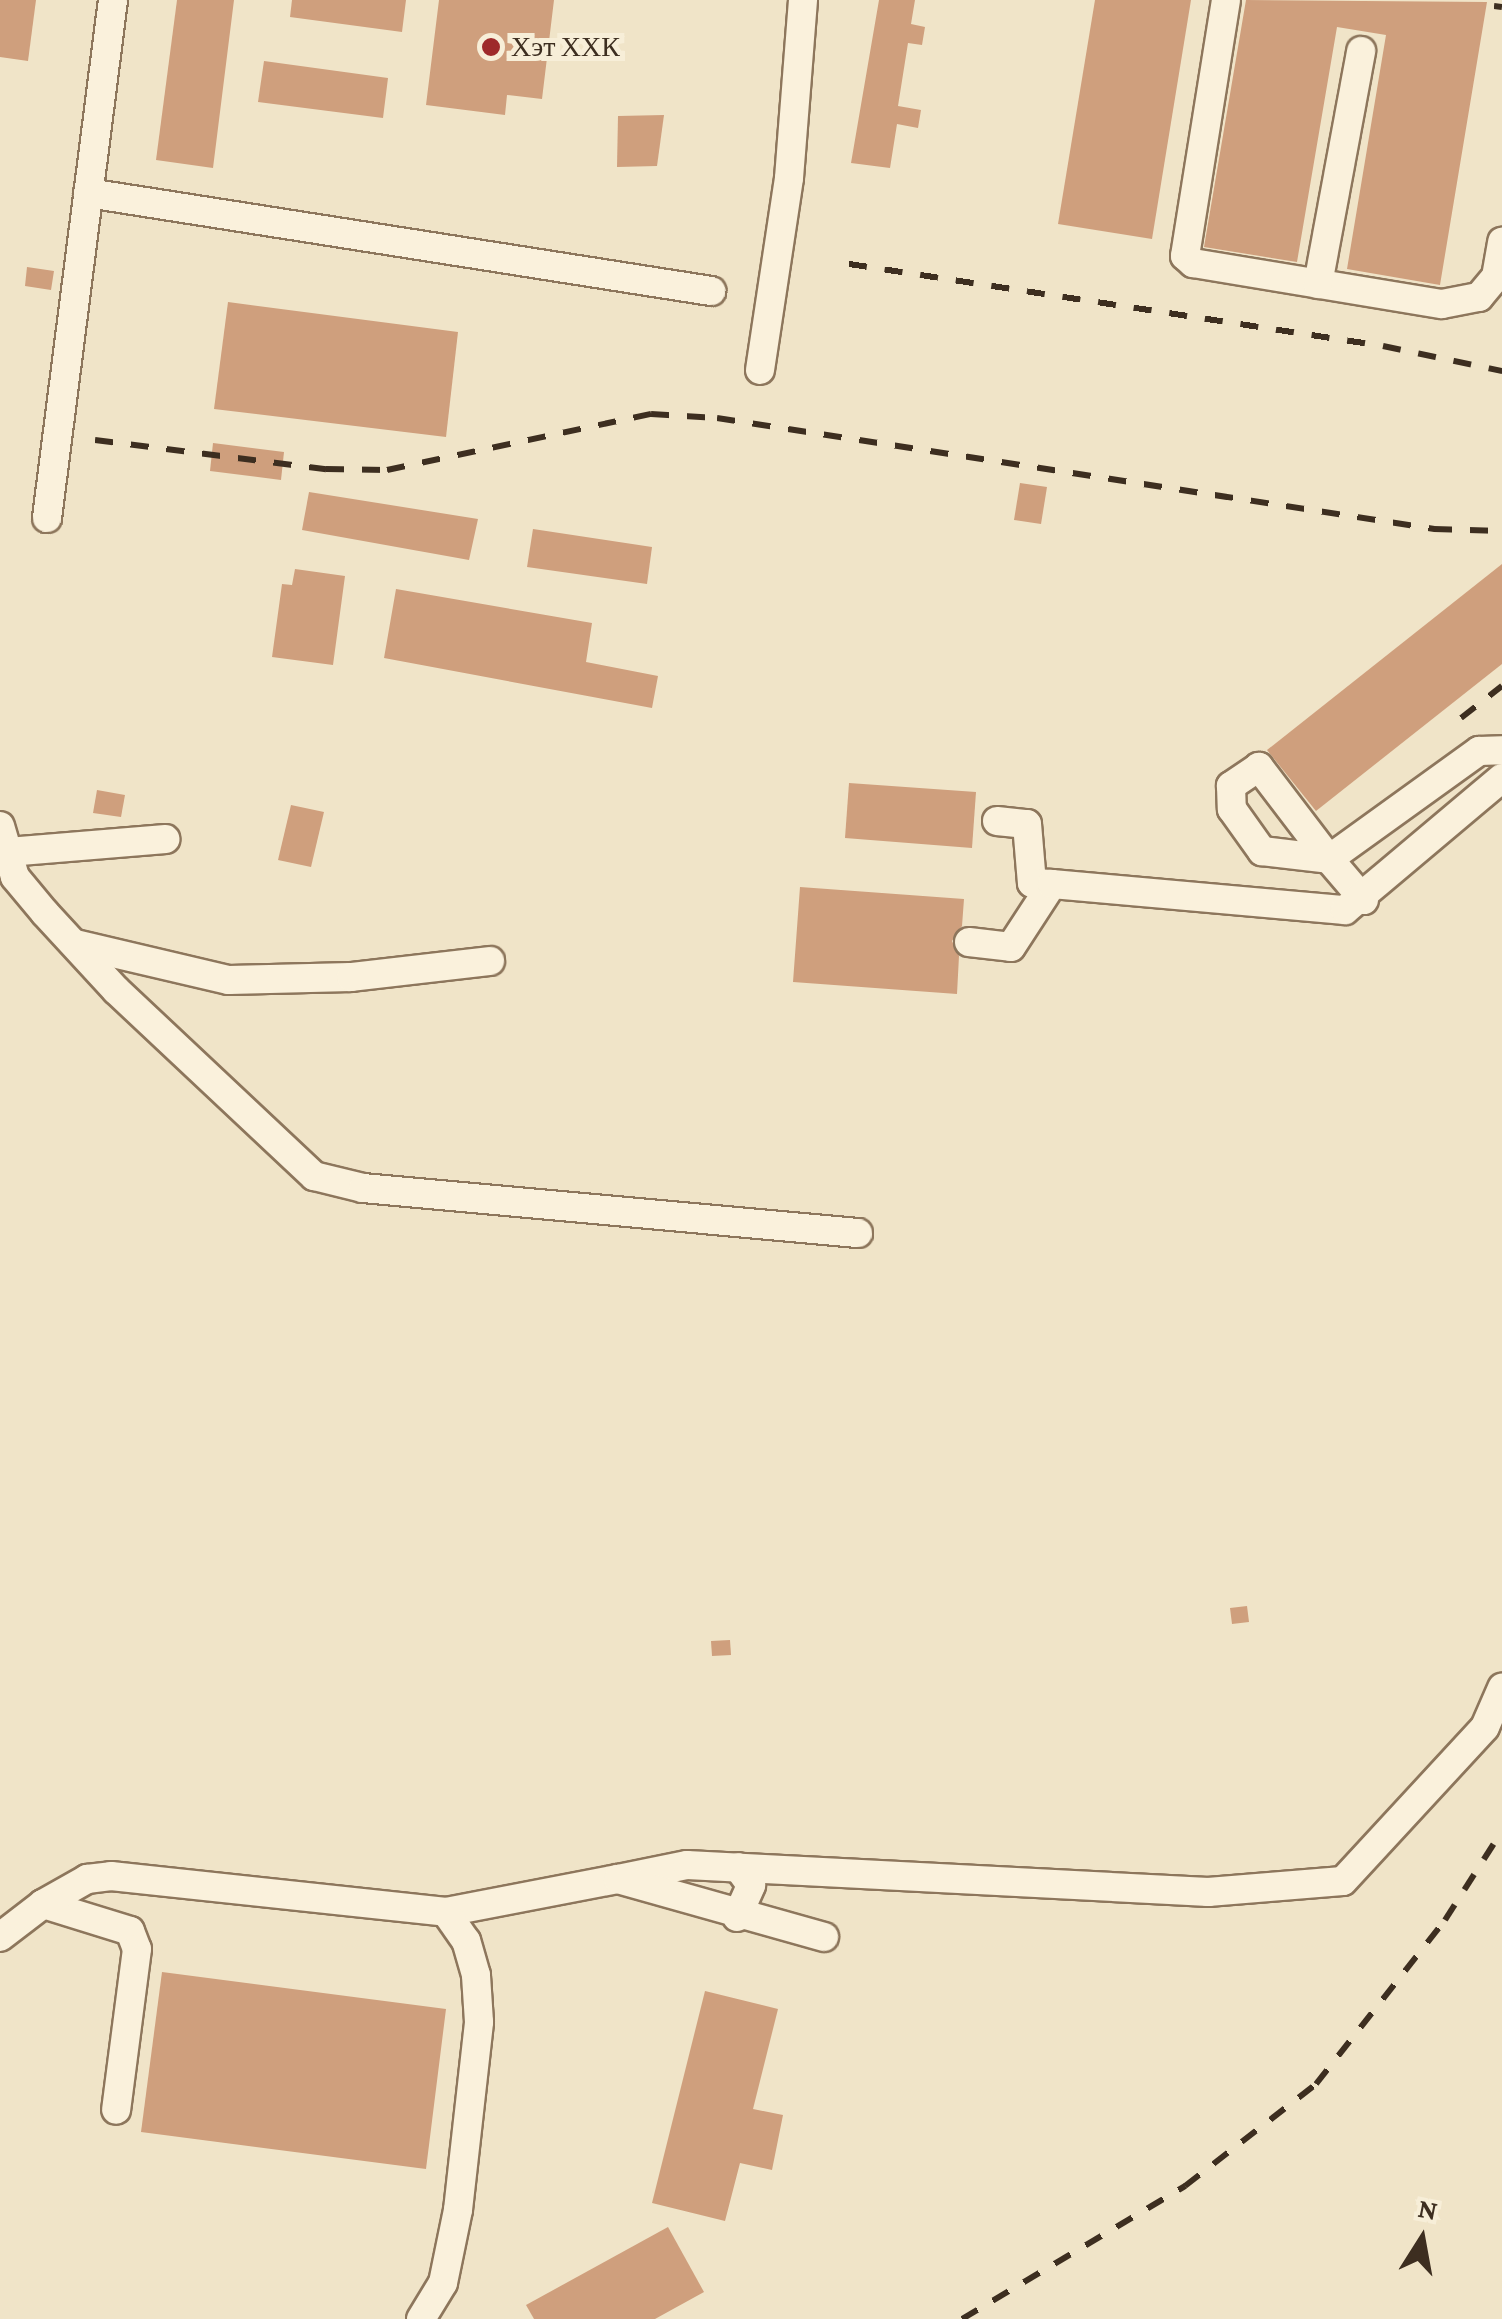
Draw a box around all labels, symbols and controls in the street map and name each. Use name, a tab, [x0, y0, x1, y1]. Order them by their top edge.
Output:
place label: Хэт ХХК	[511, 30, 620, 64]
marker: Хэт ХХК	[480, 36, 502, 58]
north arrow	[1372, 2189, 1472, 2289]
text: N	[1415, 2192, 1440, 2226]

